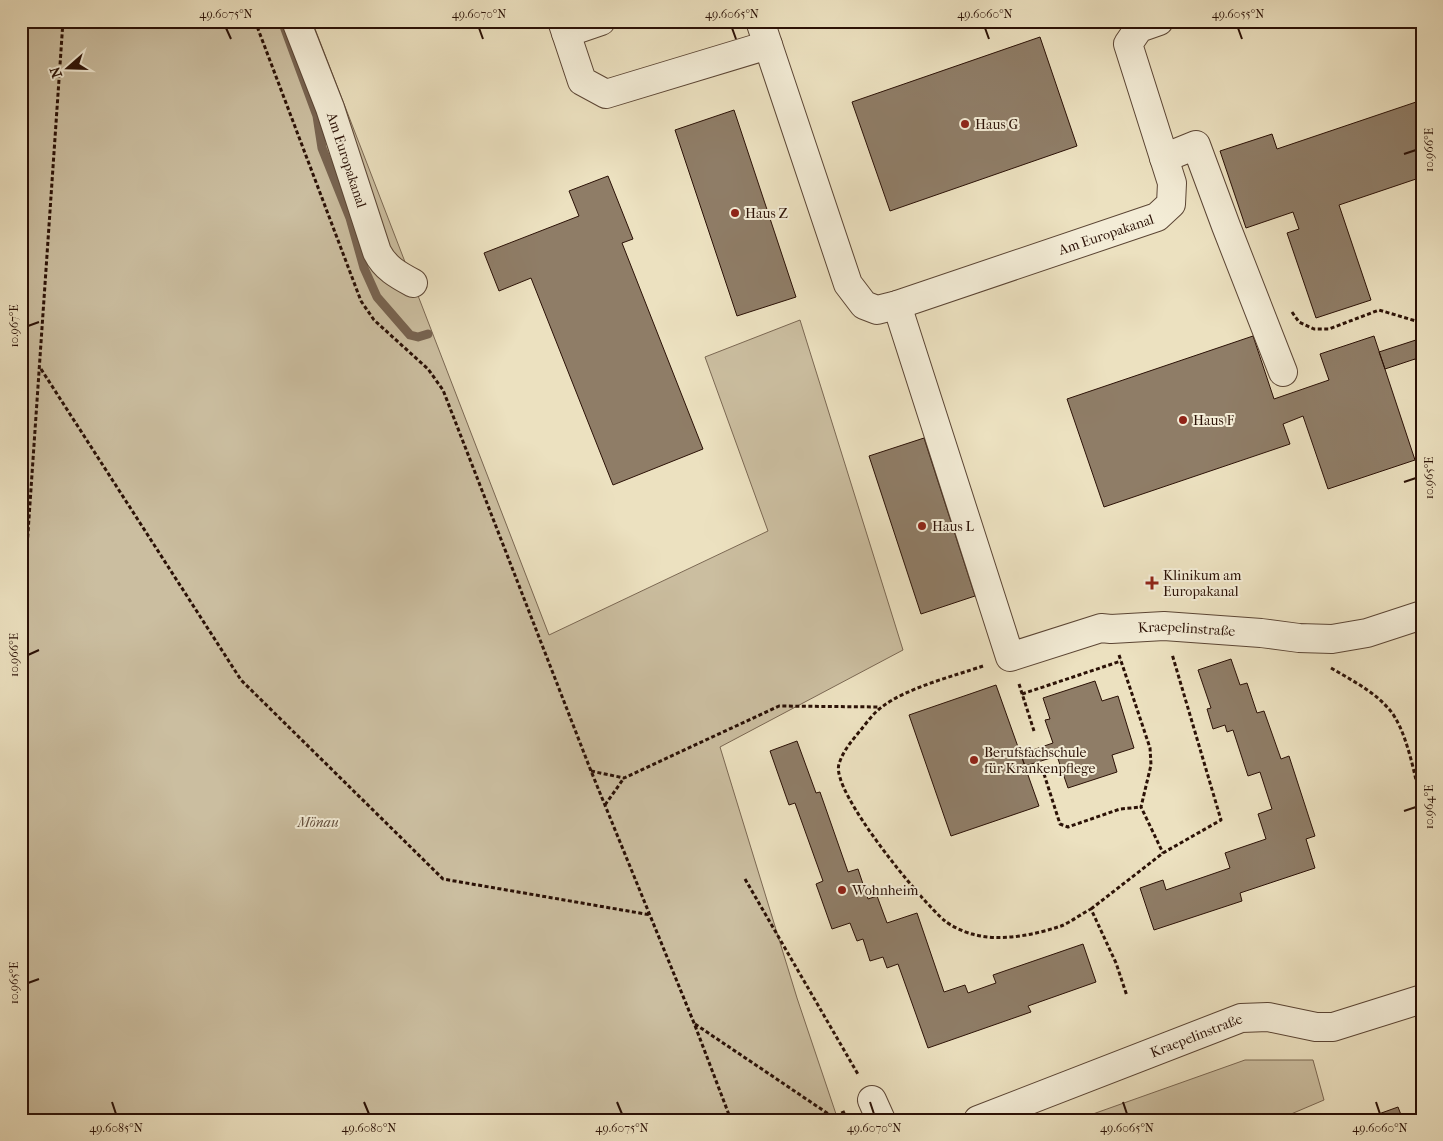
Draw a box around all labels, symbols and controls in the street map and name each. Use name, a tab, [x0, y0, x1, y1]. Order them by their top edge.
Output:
text: 49.6075°N	[199, 7, 253, 21]
text: 49.6070°N	[452, 7, 506, 21]
text: 49.6065°N	[705, 7, 759, 21]
text: 49.6060°N	[957, 7, 1013, 21]
text: 49.6055°N	[1212, 7, 1264, 21]
north arrow	[42, 42, 92, 92]
text: N	[46, 64, 66, 80]
street label: Am Europakanal	[323, 109, 370, 210]
place label: Haus G	[975, 116, 1019, 133]
marker: Haus G	[959, 118, 971, 130]
text: 10.966°E	[1422, 128, 1436, 172]
place label: Haus Z	[745, 205, 789, 222]
marker: Haus Z	[729, 207, 741, 219]
street label: Am Europakanal	[1055, 210, 1156, 259]
text: 10.967°E	[7, 304, 21, 348]
place label: Haus F	[1193, 412, 1235, 429]
marker: Haus F	[1177, 414, 1189, 426]
text: 10.965°E	[1422, 457, 1436, 499]
place label: Haus L	[932, 518, 975, 535]
marker: Haus L	[916, 520, 928, 532]
place label: Klinikum am Europakanal	[1163, 567, 1242, 600]
marker: Klinikum am Europakanal	[1145, 576, 1159, 590]
street label: Kraepelinstraße	[1137, 617, 1236, 640]
text: 10.966°E	[7, 633, 21, 677]
place label: Berufsfachschule für Krankenpflege	[984, 744, 1095, 777]
marker: Berufsfachschule für Krankenpflege	[968, 754, 980, 766]
text: 10.964°E	[1422, 785, 1436, 829]
park label: Mönau	[296, 814, 339, 831]
place label: Wohnheim	[851, 882, 919, 899]
marker: Wohnheim	[836, 884, 848, 896]
text: 10.965°E	[7, 962, 21, 1004]
street label: Kraepelinstraße	[1148, 1010, 1245, 1061]
text: 49.6085°N	[89, 1121, 143, 1135]
text: 49.6080°N	[342, 1121, 396, 1135]
text: 49.6075°N	[595, 1121, 649, 1135]
text: 49.6070°N	[847, 1121, 901, 1135]
text: 49.6065°N	[1100, 1121, 1154, 1135]
text: 49.6060°N	[1352, 1121, 1408, 1135]

